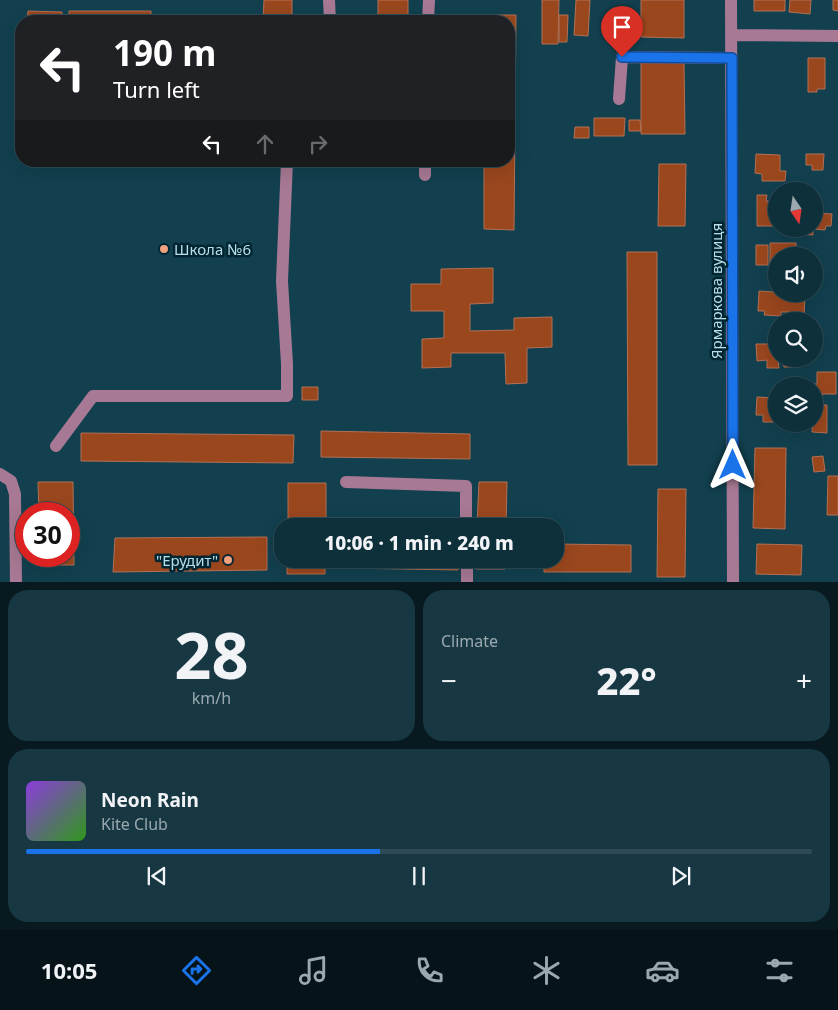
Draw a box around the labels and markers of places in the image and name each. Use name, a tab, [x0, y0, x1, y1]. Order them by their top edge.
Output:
pin	[601, 6, 643, 57]
place label: Школа №6	[174, 239, 251, 259]
marker: Школа №6	[158, 243, 170, 255]
place label: "Ерудит"	[156, 550, 218, 570]
marker: "Ерудит"	[222, 554, 234, 566]

